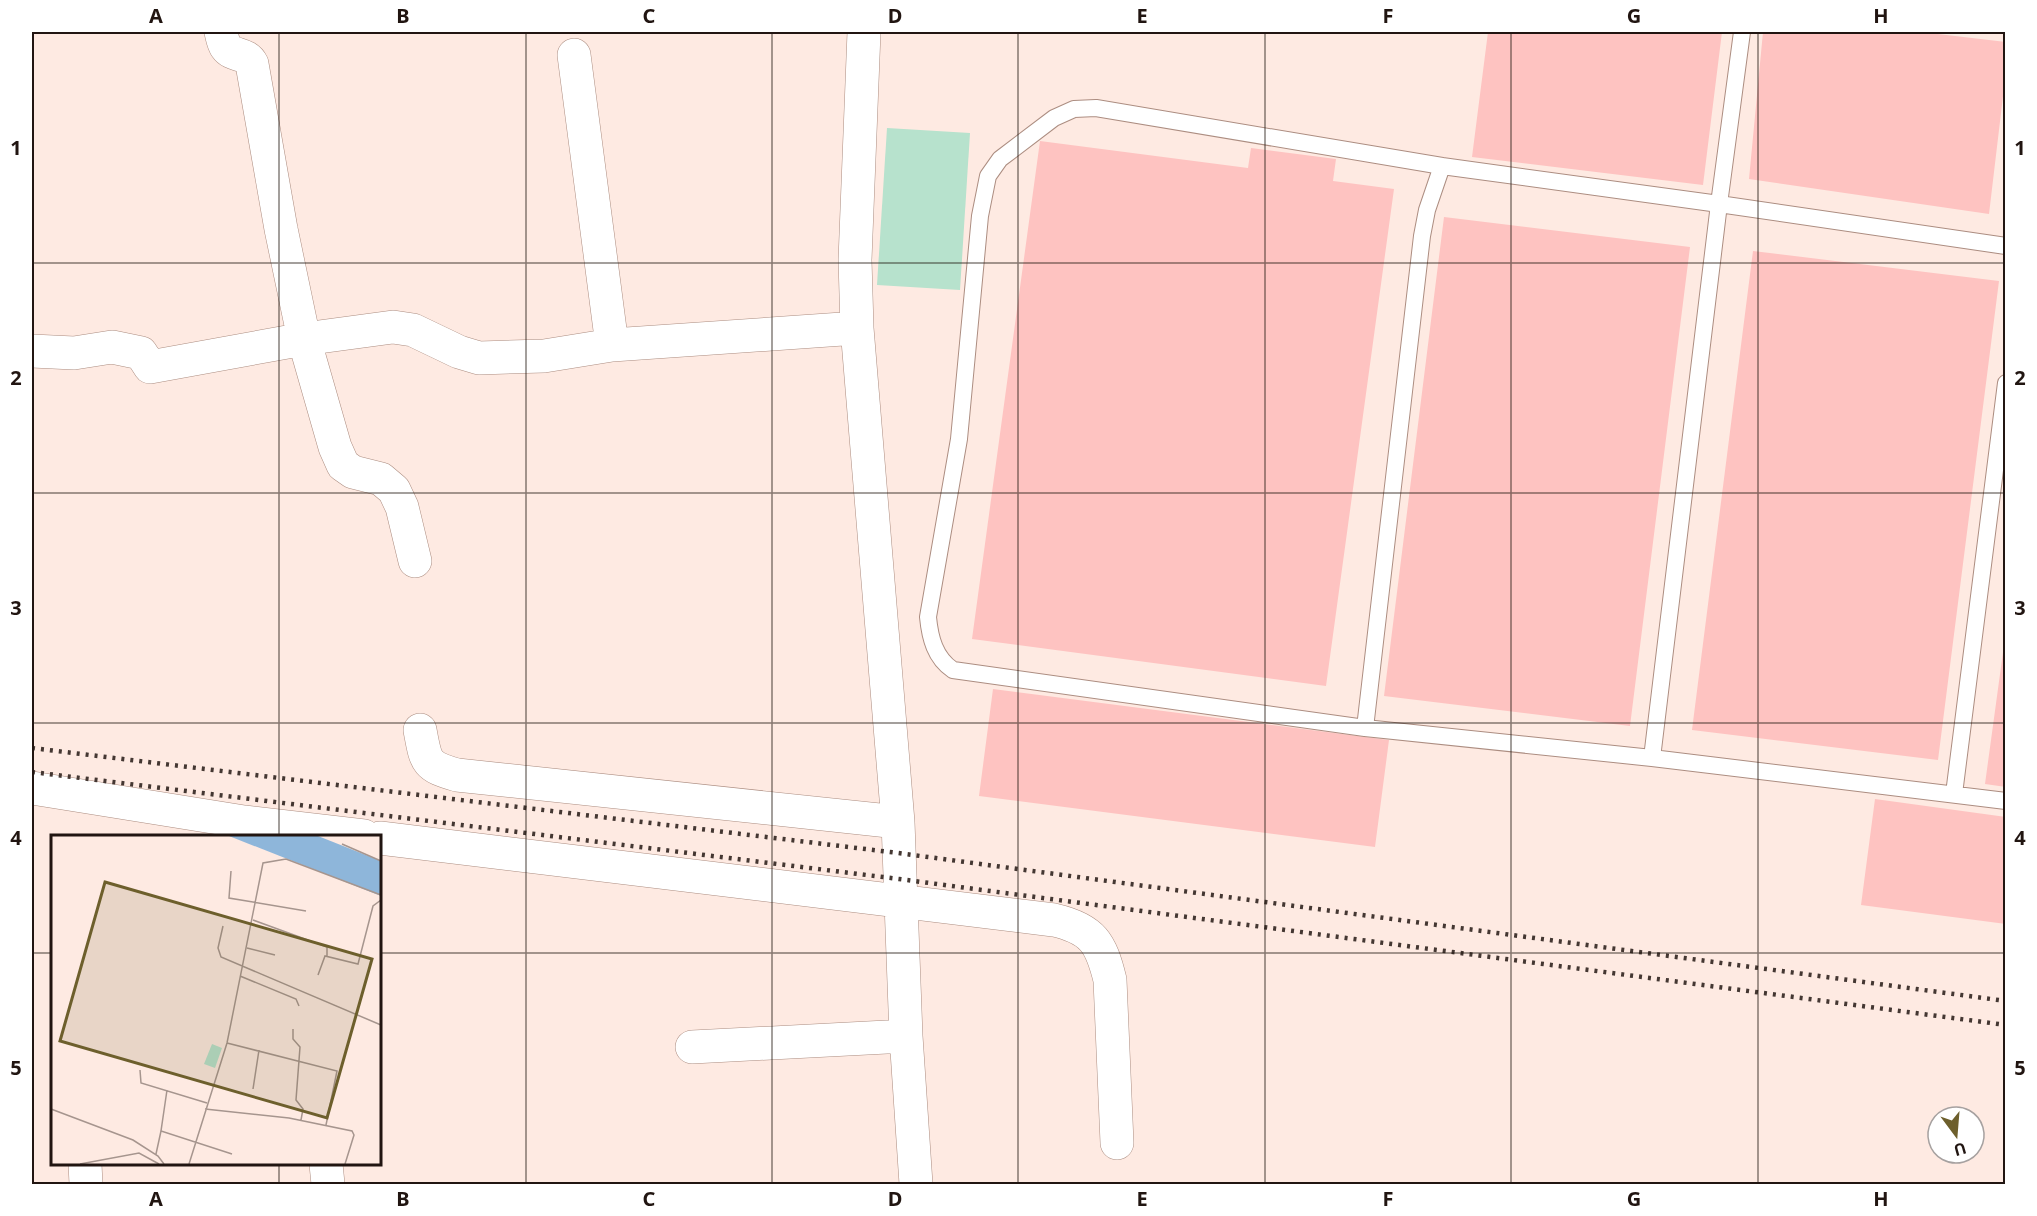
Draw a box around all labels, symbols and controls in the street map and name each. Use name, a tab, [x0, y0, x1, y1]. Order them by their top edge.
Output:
text: A	[149, 2, 163, 29]
text: B	[396, 2, 410, 29]
text: C	[643, 2, 656, 29]
text: D	[888, 2, 902, 29]
text: E	[1136, 2, 1148, 29]
text: F	[1383, 2, 1393, 29]
text: G	[1627, 2, 1641, 29]
text: H	[1873, 2, 1889, 29]
text: 1	[10, 134, 22, 161]
text: 1	[2014, 134, 2026, 161]
text: 2	[10, 364, 22, 391]
text: 2	[2014, 364, 2026, 391]
text: 3	[10, 594, 22, 621]
text: 3	[2014, 594, 2026, 621]
text: 4	[10, 824, 22, 851]
text: 4	[2014, 824, 2026, 851]
inset map	[51, 835, 381, 1165]
text: 5	[10, 1054, 22, 1081]
text: 5	[2014, 1054, 2026, 1081]
north arrow	[1926, 1105, 1986, 1165]
text: U	[1951, 1137, 1969, 1162]
text: A	[149, 1185, 163, 1212]
text: B	[396, 1185, 410, 1212]
text: C	[643, 1185, 656, 1212]
text: D	[888, 1185, 902, 1212]
text: E	[1136, 1185, 1148, 1212]
text: F	[1383, 1185, 1393, 1212]
text: G	[1627, 1185, 1641, 1212]
text: H	[1873, 1185, 1889, 1212]

